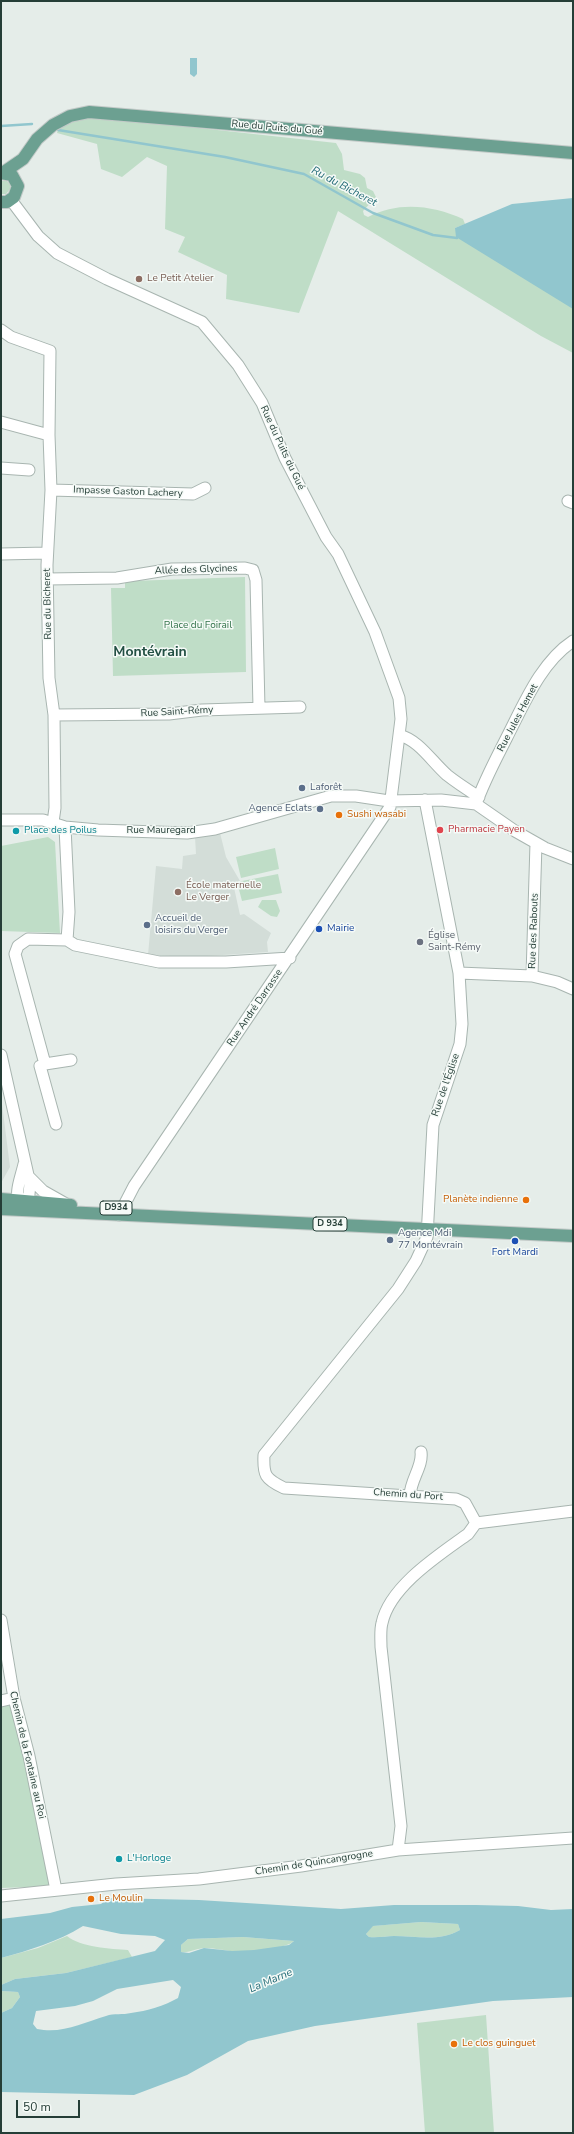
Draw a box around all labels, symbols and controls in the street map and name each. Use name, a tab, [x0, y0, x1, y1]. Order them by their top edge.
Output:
street label: Rue du Puits du Gué	[231, 118, 323, 138]
water label: Ru du Bicheret	[309, 164, 379, 210]
place label: Le Petit Atelier	[147, 273, 214, 285]
marker: Le Petit Atelier	[134, 274, 144, 284]
street label: Rue du Puits du Gué	[257, 404, 307, 492]
street label: Impasse Gaston Lachery	[73, 484, 183, 500]
street label: Allée des Glycines	[154, 563, 238, 577]
street label: Rue du Bicheret	[41, 568, 55, 640]
park label: Place du Foirail	[164, 620, 232, 632]
district label: Montévrain	[113, 645, 187, 661]
street label: Rue Jules Hemet	[495, 682, 541, 754]
street label: Rue Saint-Rémy	[140, 704, 214, 720]
place label: Laforêt	[310, 782, 342, 794]
marker: Laforêt	[297, 783, 307, 793]
place label: Agence Eclats	[248, 803, 312, 815]
marker: Agence Eclats	[315, 804, 325, 814]
place label: Sushi wasabi	[347, 809, 406, 821]
marker: Sushi wasabi	[334, 810, 344, 820]
place label: Pharmacie Payen	[448, 824, 525, 836]
place label: Place des Poilus	[24, 825, 97, 837]
street label: Rue Mauregard	[127, 825, 195, 837]
marker: Pharmacie Payen	[435, 825, 445, 835]
marker: Place des Poilus	[11, 826, 21, 836]
place label: École maternelle Le Verger	[186, 880, 261, 904]
marker: École maternelle Le Verger	[173, 887, 183, 897]
street label: Rue des Rabouts	[527, 893, 541, 969]
place label: Accueil de loisirs du Verger	[155, 913, 228, 936]
marker: Accueil de loisirs du Verger	[142, 920, 152, 930]
place label: Mairie	[327, 923, 354, 935]
marker: Mairie	[314, 924, 324, 934]
place label: Église Saint-Rémy	[428, 930, 481, 954]
marker: Église Saint-Rémy	[415, 937, 425, 947]
street label: Rue André Darrasse	[225, 967, 285, 1049]
street label: Rue de l'Église	[430, 1052, 462, 1118]
place label: Planète indienne	[443, 1194, 518, 1206]
marker: Planète indienne	[521, 1195, 531, 1205]
road number: D934	[100, 1201, 132, 1215]
road number: D 934	[313, 1217, 347, 1231]
place label: Agence Mdi 77 Montévrain	[398, 1228, 463, 1252]
marker: Agence Mdi 77 Montévrain	[385, 1235, 395, 1245]
marker: Fort Mardi	[510, 1236, 520, 1246]
place label: Fort Mardi	[492, 1247, 538, 1259]
street label: Chemin du Port	[373, 1487, 443, 1503]
street label: Chemin de la Fontaine au Roi	[6, 1690, 48, 1820]
street label: Chemin de Quincangrogne	[254, 1848, 374, 1878]
place label: L'Horloge	[127, 1853, 171, 1865]
marker: L'Horloge	[114, 1854, 124, 1864]
place label: Le Moulin	[99, 1893, 143, 1905]
marker: Le Moulin	[86, 1894, 96, 1904]
water label: La Marne	[247, 1966, 295, 1996]
place label: Le clos guinguet	[462, 2038, 536, 2050]
marker: Le clos guinguet	[449, 2039, 459, 2049]
scale bar	[18, 2092, 82, 2118]
text: 50 m	[23, 2099, 51, 2115]

